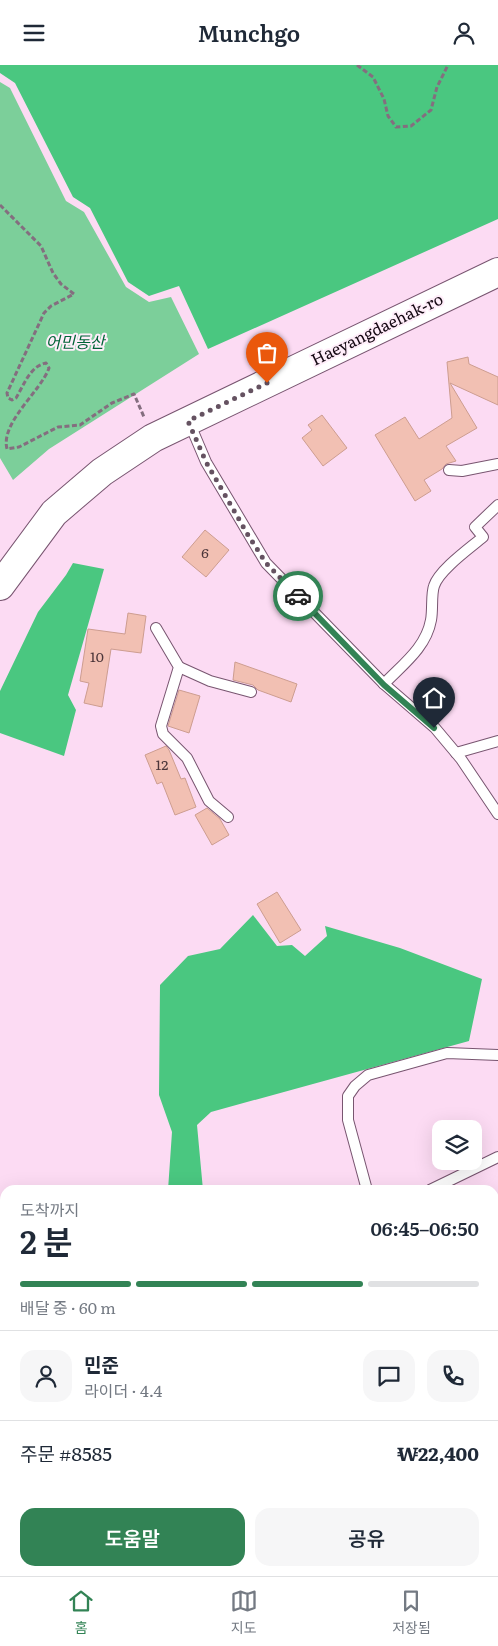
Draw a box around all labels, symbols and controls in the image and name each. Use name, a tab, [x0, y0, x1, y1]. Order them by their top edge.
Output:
text: Munchgo	[198, 16, 300, 49]
icon: menu	[20, 19, 48, 47]
icon: person	[450, 19, 478, 47]
street label: Haeyangdaehak-ro	[307, 286, 447, 370]
park label: 어민동산	[46, 329, 107, 353]
pin	[246, 332, 288, 383]
icon: bag	[253, 339, 281, 367]
house number: 6	[201, 542, 209, 562]
courier	[273, 571, 323, 621]
icon: car	[284, 582, 312, 610]
house number: 10	[90, 646, 104, 666]
pin	[413, 677, 455, 728]
icon: home	[420, 684, 448, 712]
house number: 12	[156, 754, 168, 774]
map controls	[432, 1120, 482, 1170]
button: layers	[432, 1120, 482, 1170]
text: 도착까지	[20, 1197, 79, 1221]
text: 06:45–06:50	[370, 1214, 479, 1242]
text: 2 분	[20, 1216, 73, 1264]
text: 배달 중 · 60 m	[20, 1295, 116, 1319]
button: person	[20, 1350, 72, 1402]
text: 민준	[84, 1350, 119, 1378]
button: chat	[363, 1350, 415, 1402]
button: phone	[427, 1350, 479, 1402]
text: 라이더 · 4.4	[84, 1378, 162, 1402]
text: 주문 #8585	[20, 1439, 112, 1467]
text: ₩22,400	[397, 1439, 479, 1467]
button: 도움말	[20, 1508, 245, 1566]
button: 공유	[255, 1508, 479, 1566]
tab: 홈	[67, 1587, 95, 1637]
tab: 지도	[230, 1587, 258, 1637]
tab: 저장됨	[392, 1587, 431, 1637]

